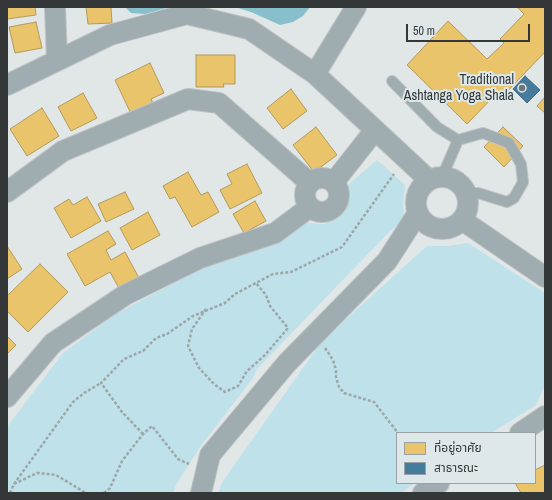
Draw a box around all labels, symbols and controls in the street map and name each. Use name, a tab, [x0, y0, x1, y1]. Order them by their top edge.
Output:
scale bar	[408, 16, 532, 42]
text: 50 m	[413, 23, 435, 39]
place label: Traditional Ashtanga Yoga Shala	[404, 72, 514, 104]
marker: Traditional Ashtanga Yoga Shala	[517, 83, 527, 93]
legend	[396, 432, 536, 484]
text: ที่อยู่อาศัย	[434, 440, 482, 456]
text: สาธารณะ	[434, 460, 478, 476]

